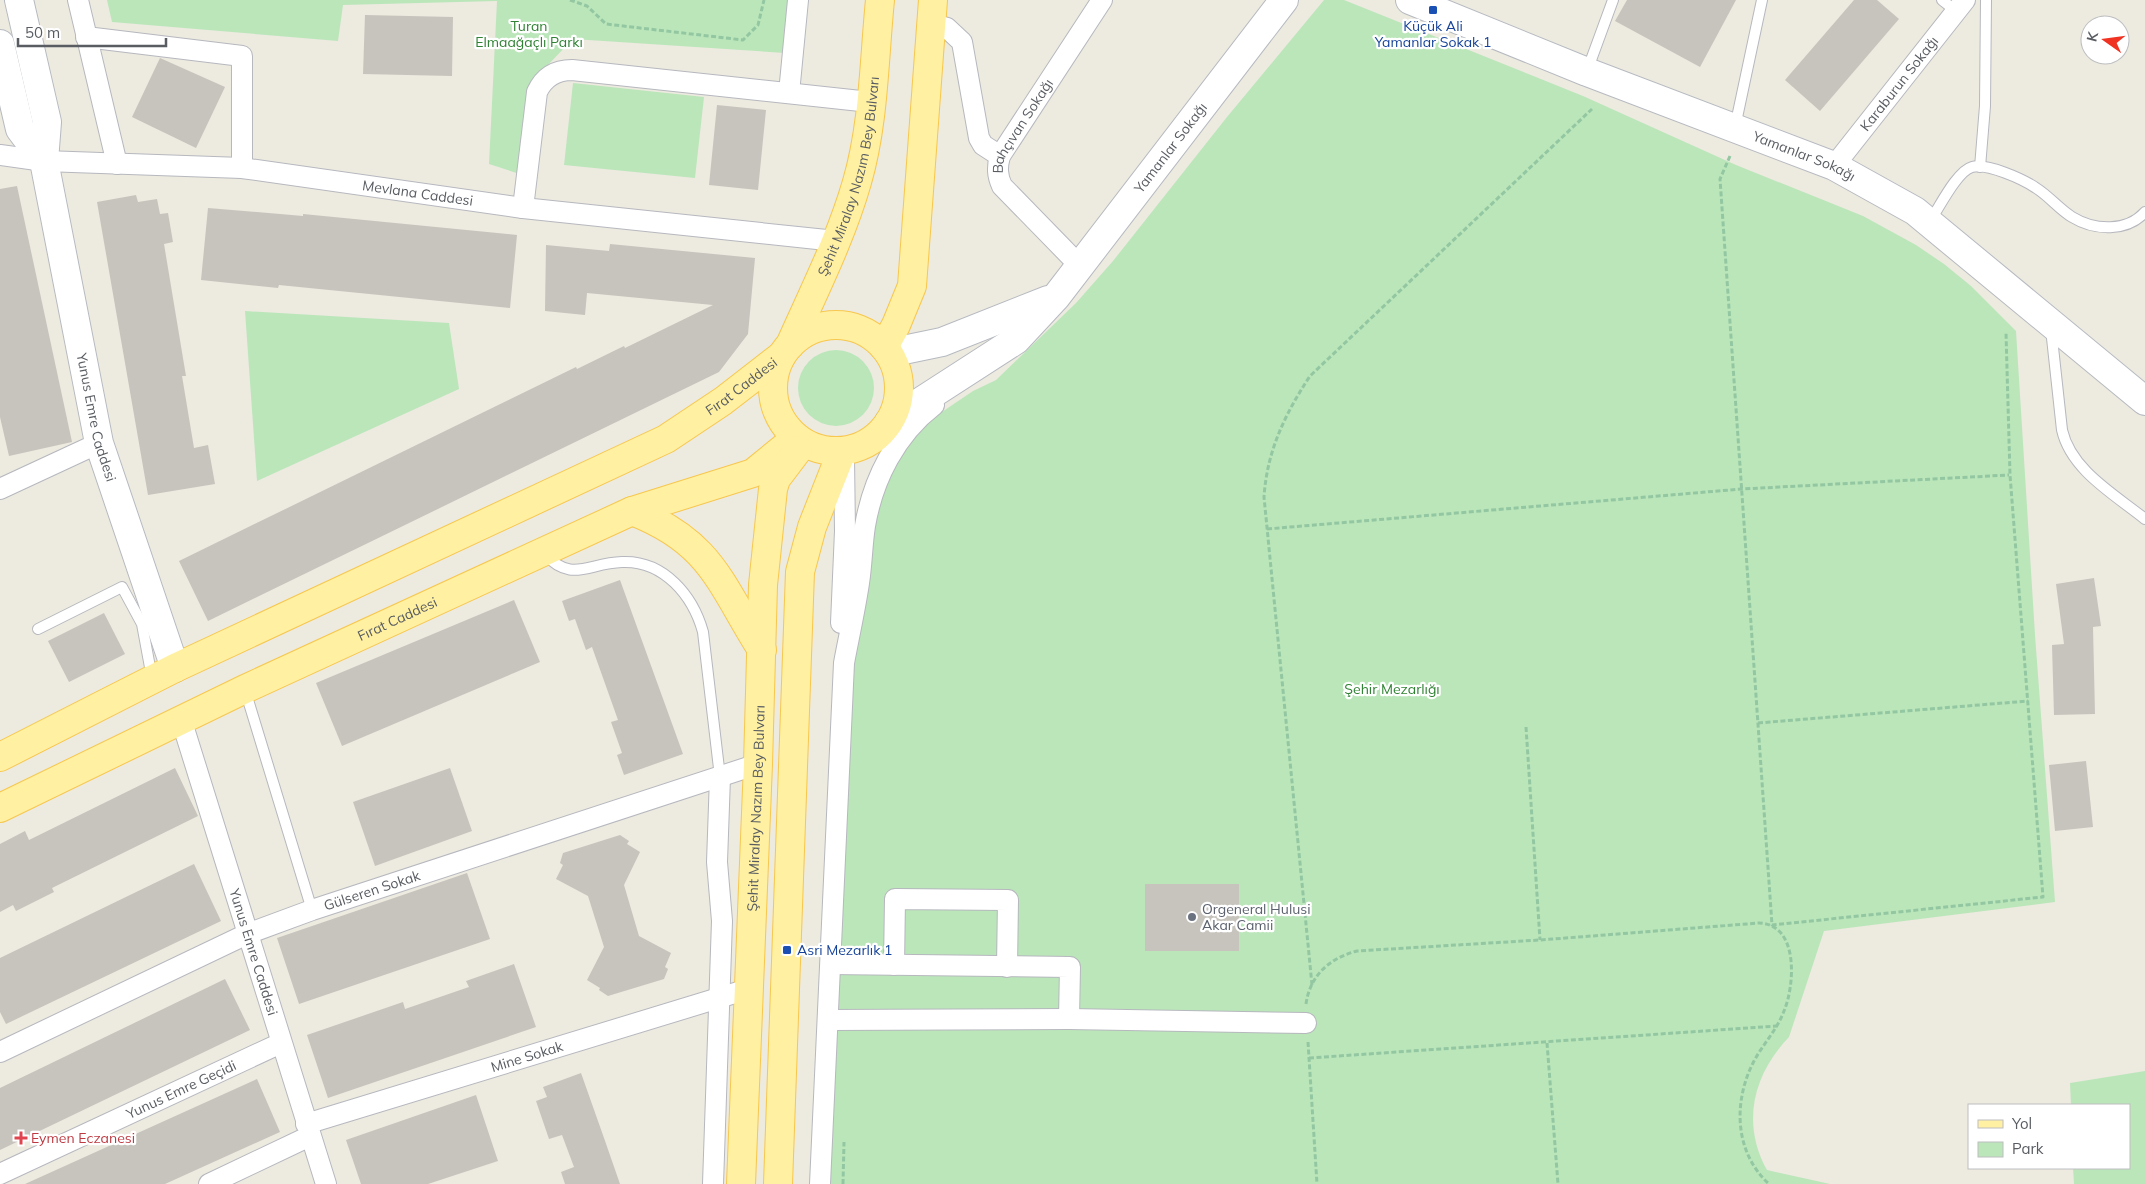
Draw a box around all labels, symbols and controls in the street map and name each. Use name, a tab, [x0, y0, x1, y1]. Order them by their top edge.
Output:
marker: Küçük Ali Yamanlar Sokak 1	[1427, 4, 1439, 16]
scale bar	[18, 15, 165, 47]
north arrow	[2080, 15, 2130, 65]
park label: Turan Elmaağaçlı Parkı	[475, 17, 583, 51]
place label: Küçük Ali Yamanlar Sokak 1	[1374, 17, 1491, 51]
text: 50 m	[25, 23, 60, 42]
text: K	[2083, 30, 2102, 44]
street label: Karaburun Sokağı	[1856, 32, 1942, 135]
street label: Bahçıvan Sokağı	[989, 75, 1057, 174]
street label: Şehit Miralay Nazım Bey Bulvarı	[813, 76, 883, 279]
street label: Yamanlar Sokağı	[1130, 99, 1211, 197]
street label: Yamanlar Sokağı	[1749, 127, 1859, 185]
street label: Mevlana Caddesi	[361, 176, 474, 210]
street label: Yunus Emre Caddesi	[72, 350, 120, 484]
street label: Fırat Caddesi	[702, 353, 781, 419]
street label: Fırat Caddesi	[355, 593, 440, 645]
park label: Şehir Mezarlığı	[1344, 680, 1440, 698]
street label: Şehit Miralay Nazım Bey Bulvarı	[743, 705, 769, 912]
street label: Gülseren Sokak	[321, 866, 423, 915]
street label: Yunus Emre Caddesi	[225, 885, 282, 1018]
place label: Orgeneral Hulusi Akar Camii	[1202, 900, 1311, 934]
marker: Orgeneral Hulusi Akar Camii	[1186, 911, 1198, 923]
place label: Asri Mezarlık 1	[797, 941, 892, 959]
marker: Asri Mezarlık 1	[781, 944, 793, 956]
street label: Mine Sokak	[489, 1037, 566, 1076]
street label: Yunus Emre Geçidi	[123, 1056, 239, 1123]
legend	[1968, 1104, 2130, 1169]
text: Yol	[2011, 1114, 2032, 1133]
place label: Eymen Eczanesi	[31, 1129, 135, 1147]
marker: Eymen Eczanesi	[15, 1132, 27, 1144]
text: Park	[2012, 1139, 2044, 1158]

